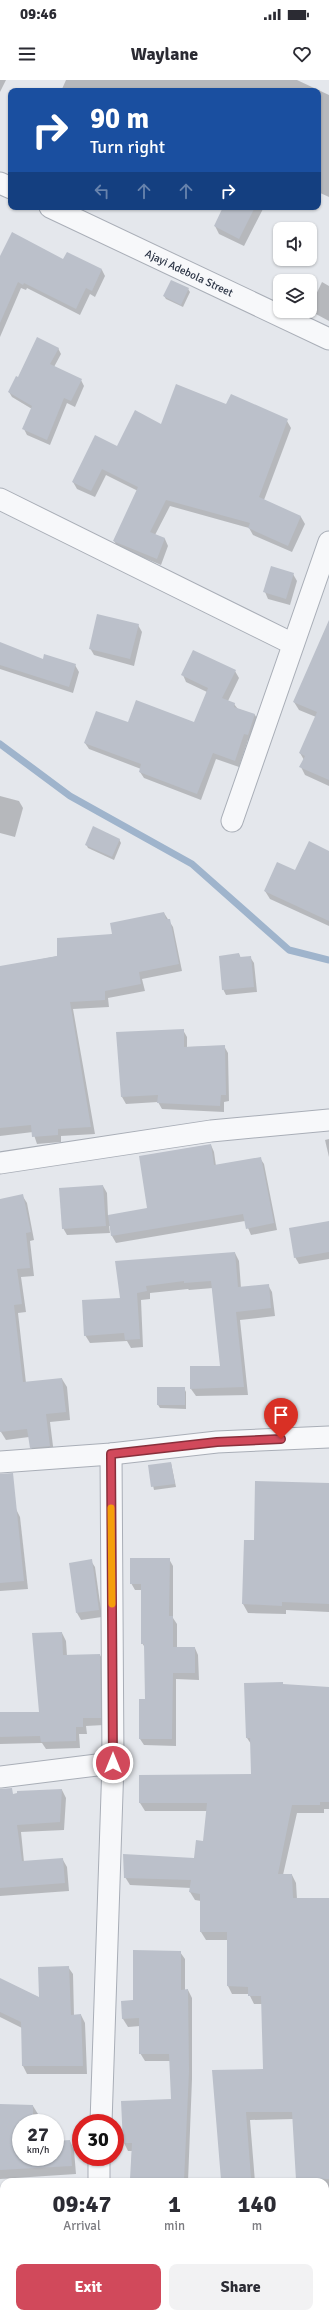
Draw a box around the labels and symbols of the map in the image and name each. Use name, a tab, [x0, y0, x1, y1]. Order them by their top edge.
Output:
street label: Ajayi Adebola Street	[143, 247, 235, 299]
pin	[264, 1398, 298, 1439]
position arrow	[92, 1742, 134, 1784]
speed limit sign: 30	[72, 2114, 124, 2166]

